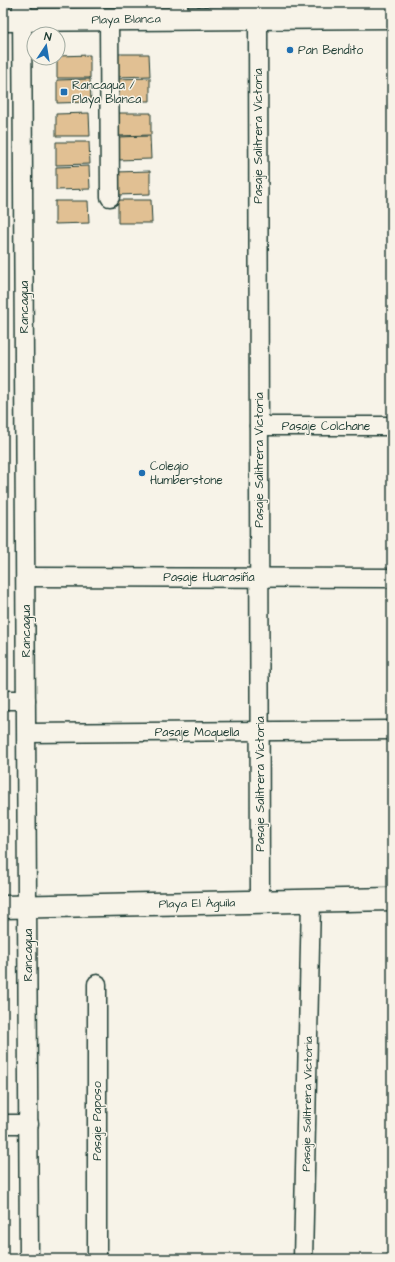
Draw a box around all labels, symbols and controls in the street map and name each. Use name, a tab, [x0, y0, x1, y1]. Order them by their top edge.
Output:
street label: Playa Blanca	[91, 10, 161, 30]
north arrow	[26, 26, 66, 66]
text: N	[43, 29, 53, 45]
place label: Pan Bendito	[298, 42, 363, 59]
marker: Pan Bendito	[285, 45, 295, 55]
street label: Pasaje Salitrera Victoria	[250, 68, 267, 204]
place label: Rancagua / Playa Blanca	[72, 77, 141, 109]
marker: Rancagua / Playa Blanca	[59, 87, 69, 97]
street label: Rancagua	[16, 281, 34, 333]
street label: Pasaje Salitrera Victoria	[251, 392, 268, 528]
street label: Pasaje Colchane	[282, 418, 371, 435]
place label: Colegio Humberstone	[150, 458, 223, 489]
marker: Colegio Humberstone	[137, 468, 147, 478]
street label: Pasaje Huarasiña	[163, 569, 255, 586]
street label: Rancagua	[18, 605, 36, 657]
street label: Pasaje Salitrera Victoria	[252, 716, 269, 852]
street label: Pasaje Moquella	[155, 724, 239, 741]
street label: Playa El Águila	[159, 894, 236, 914]
street label: Rancagua	[20, 929, 38, 981]
street label: Pasaje Salitrera Victoria	[298, 1036, 317, 1172]
street label: Pasaje Paposo	[89, 1081, 106, 1161]

